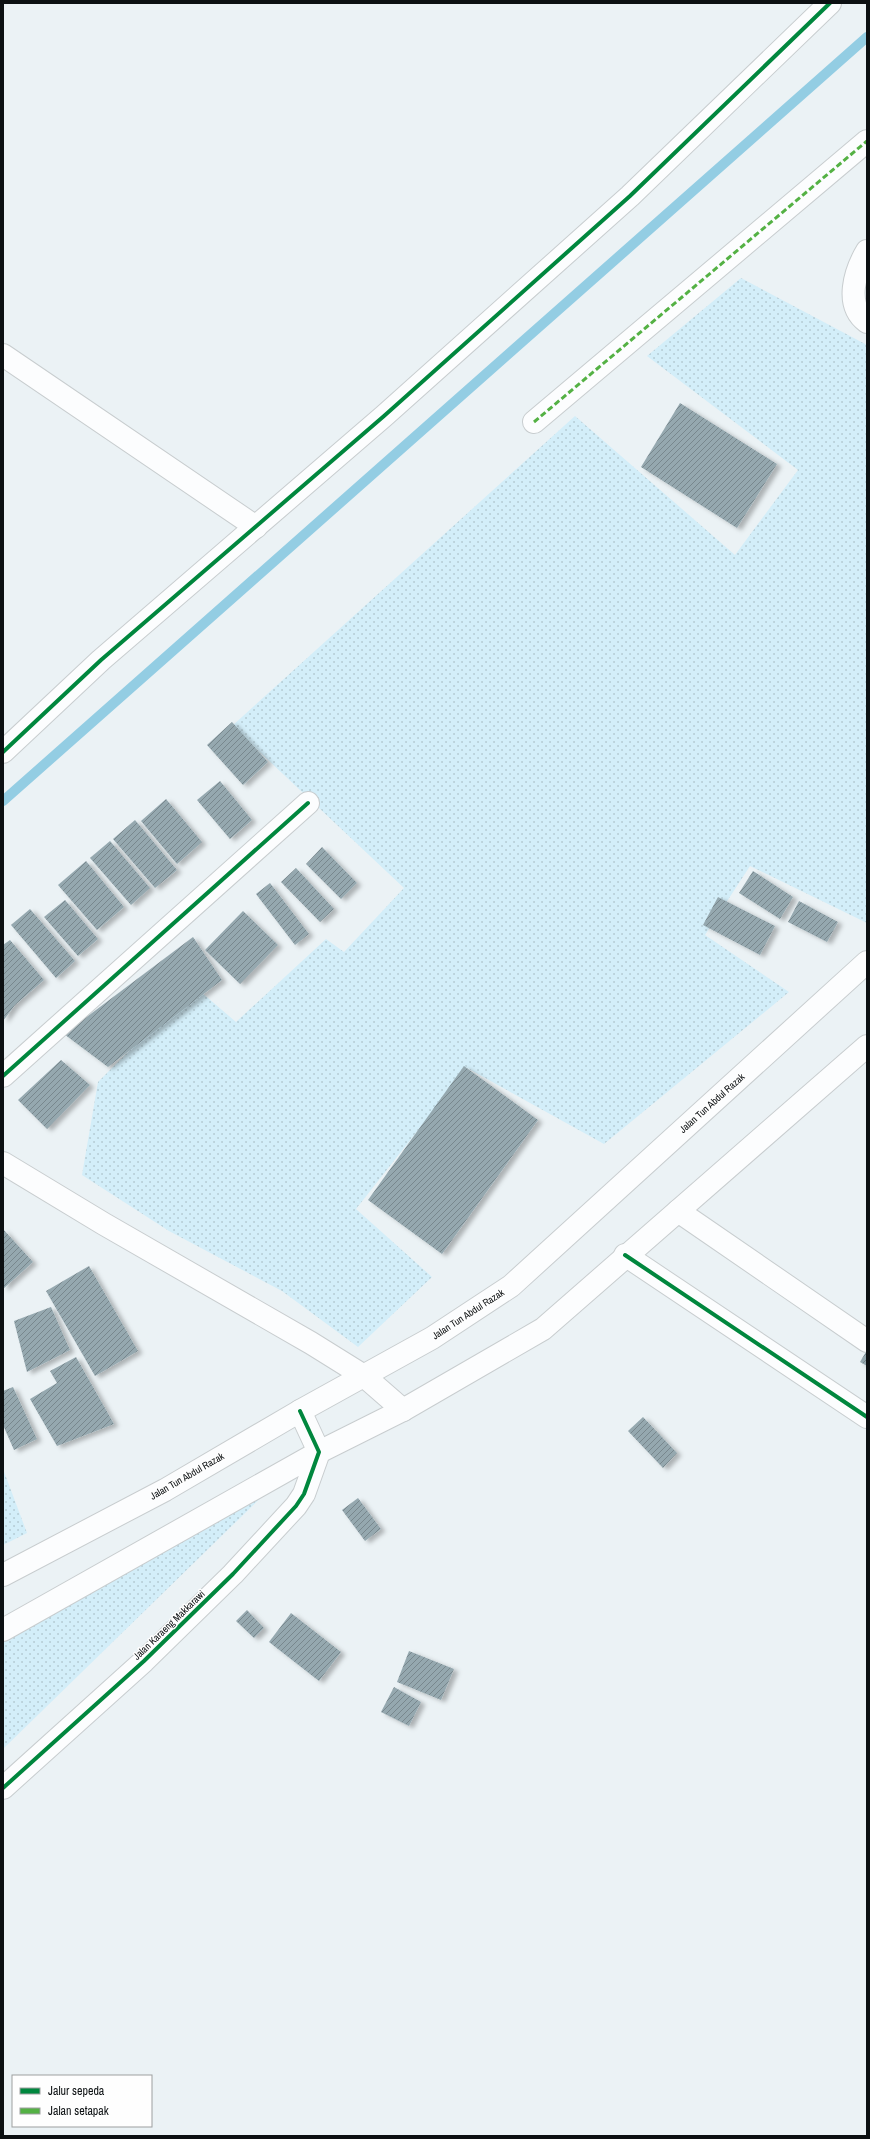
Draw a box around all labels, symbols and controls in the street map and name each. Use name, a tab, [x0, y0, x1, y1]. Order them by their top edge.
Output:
street label: Jalan Tun Abdul Razak	[677, 1070, 748, 1136]
street label: Jalan Tun Abdul Razak	[429, 1285, 507, 1342]
street label: Jalan Tun Abdul Razak	[148, 1449, 227, 1503]
street label: Jalan Karaeng Makkarawi	[130, 1587, 208, 1663]
legend	[12, 2075, 152, 2127]
text: Jalur sepeda	[48, 2083, 105, 2099]
text: Jalan setapak	[48, 2103, 109, 2119]

